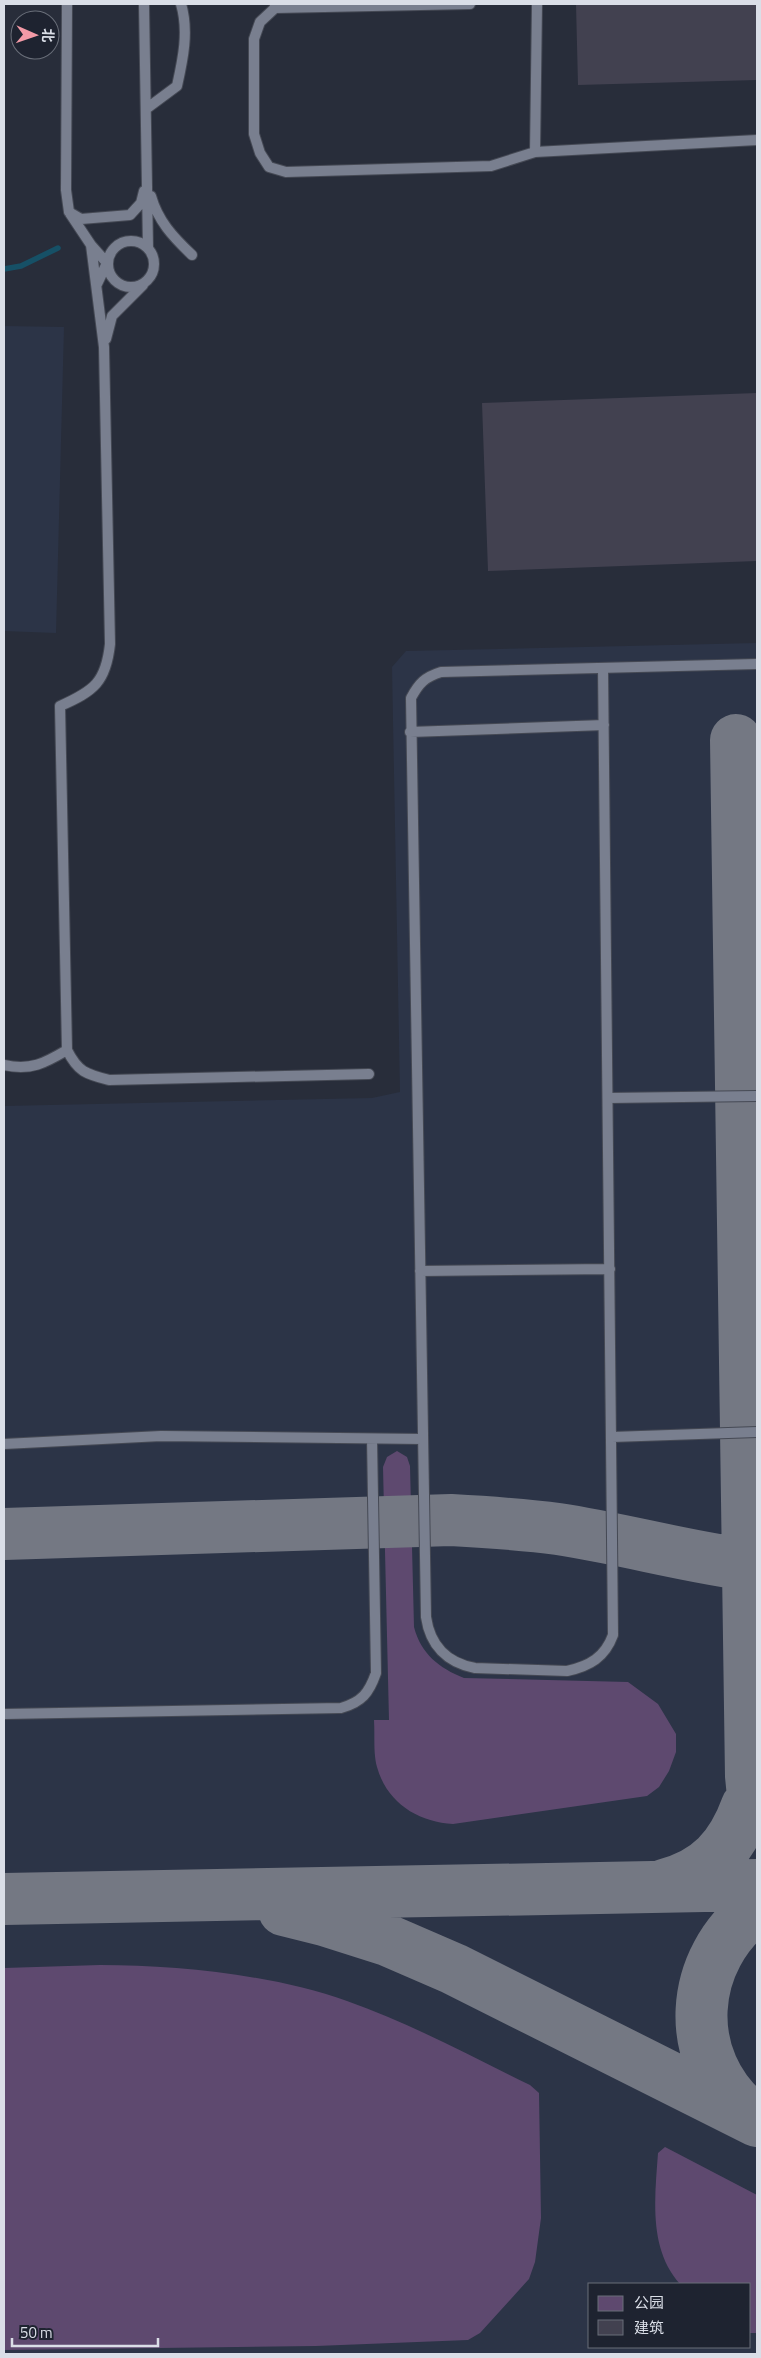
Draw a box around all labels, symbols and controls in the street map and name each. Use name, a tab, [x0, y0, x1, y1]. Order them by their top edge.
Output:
north arrow	[10, 10, 60, 60]
text: 北	[38, 28, 59, 43]
legend	[588, 2283, 751, 2348]
text: 公园	[634, 2291, 664, 2314]
scale bar	[12, 2316, 159, 2348]
text: 建筑	[634, 2316, 664, 2339]
text: 50 m	[20, 2321, 53, 2344]

